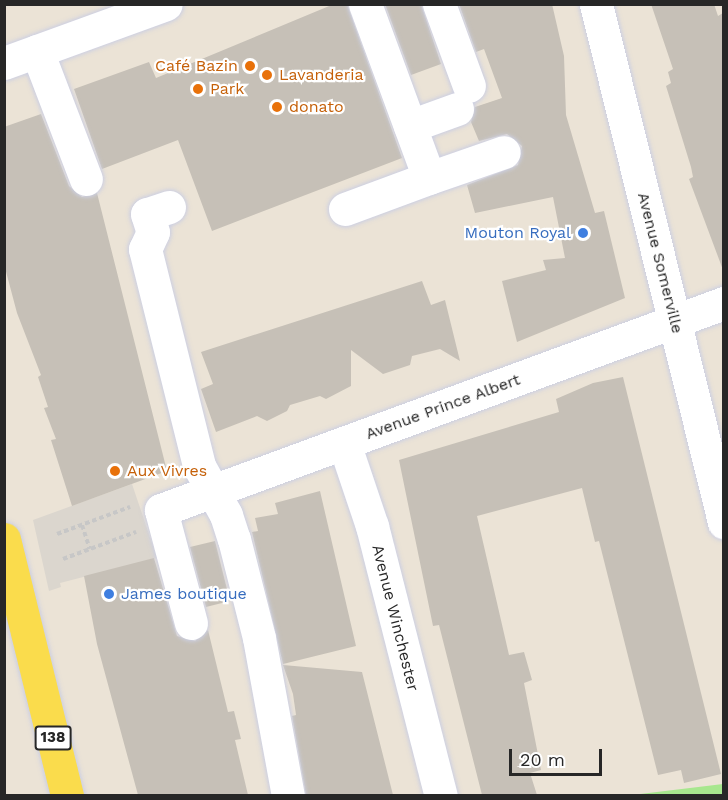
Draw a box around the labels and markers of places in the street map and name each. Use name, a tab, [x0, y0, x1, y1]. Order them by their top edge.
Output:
place label: Café Bazin	[155, 56, 238, 76]
marker: Café Bazin	[243, 59, 257, 73]
place label: Lavanderia	[279, 65, 364, 85]
marker: Lavanderia	[260, 68, 274, 82]
place label: Park	[210, 79, 244, 99]
marker: Park	[191, 82, 205, 96]
place label: donato	[289, 97, 344, 117]
marker: donato	[270, 100, 284, 114]
place label: Mouton Royal	[465, 223, 571, 243]
marker: Mouton Royal	[576, 226, 590, 240]
place label: Aux Vivres	[127, 461, 208, 481]
marker: Aux Vivres	[108, 464, 122, 478]
place label: James boutique	[121, 584, 247, 604]
marker: James boutique	[102, 587, 116, 601]

